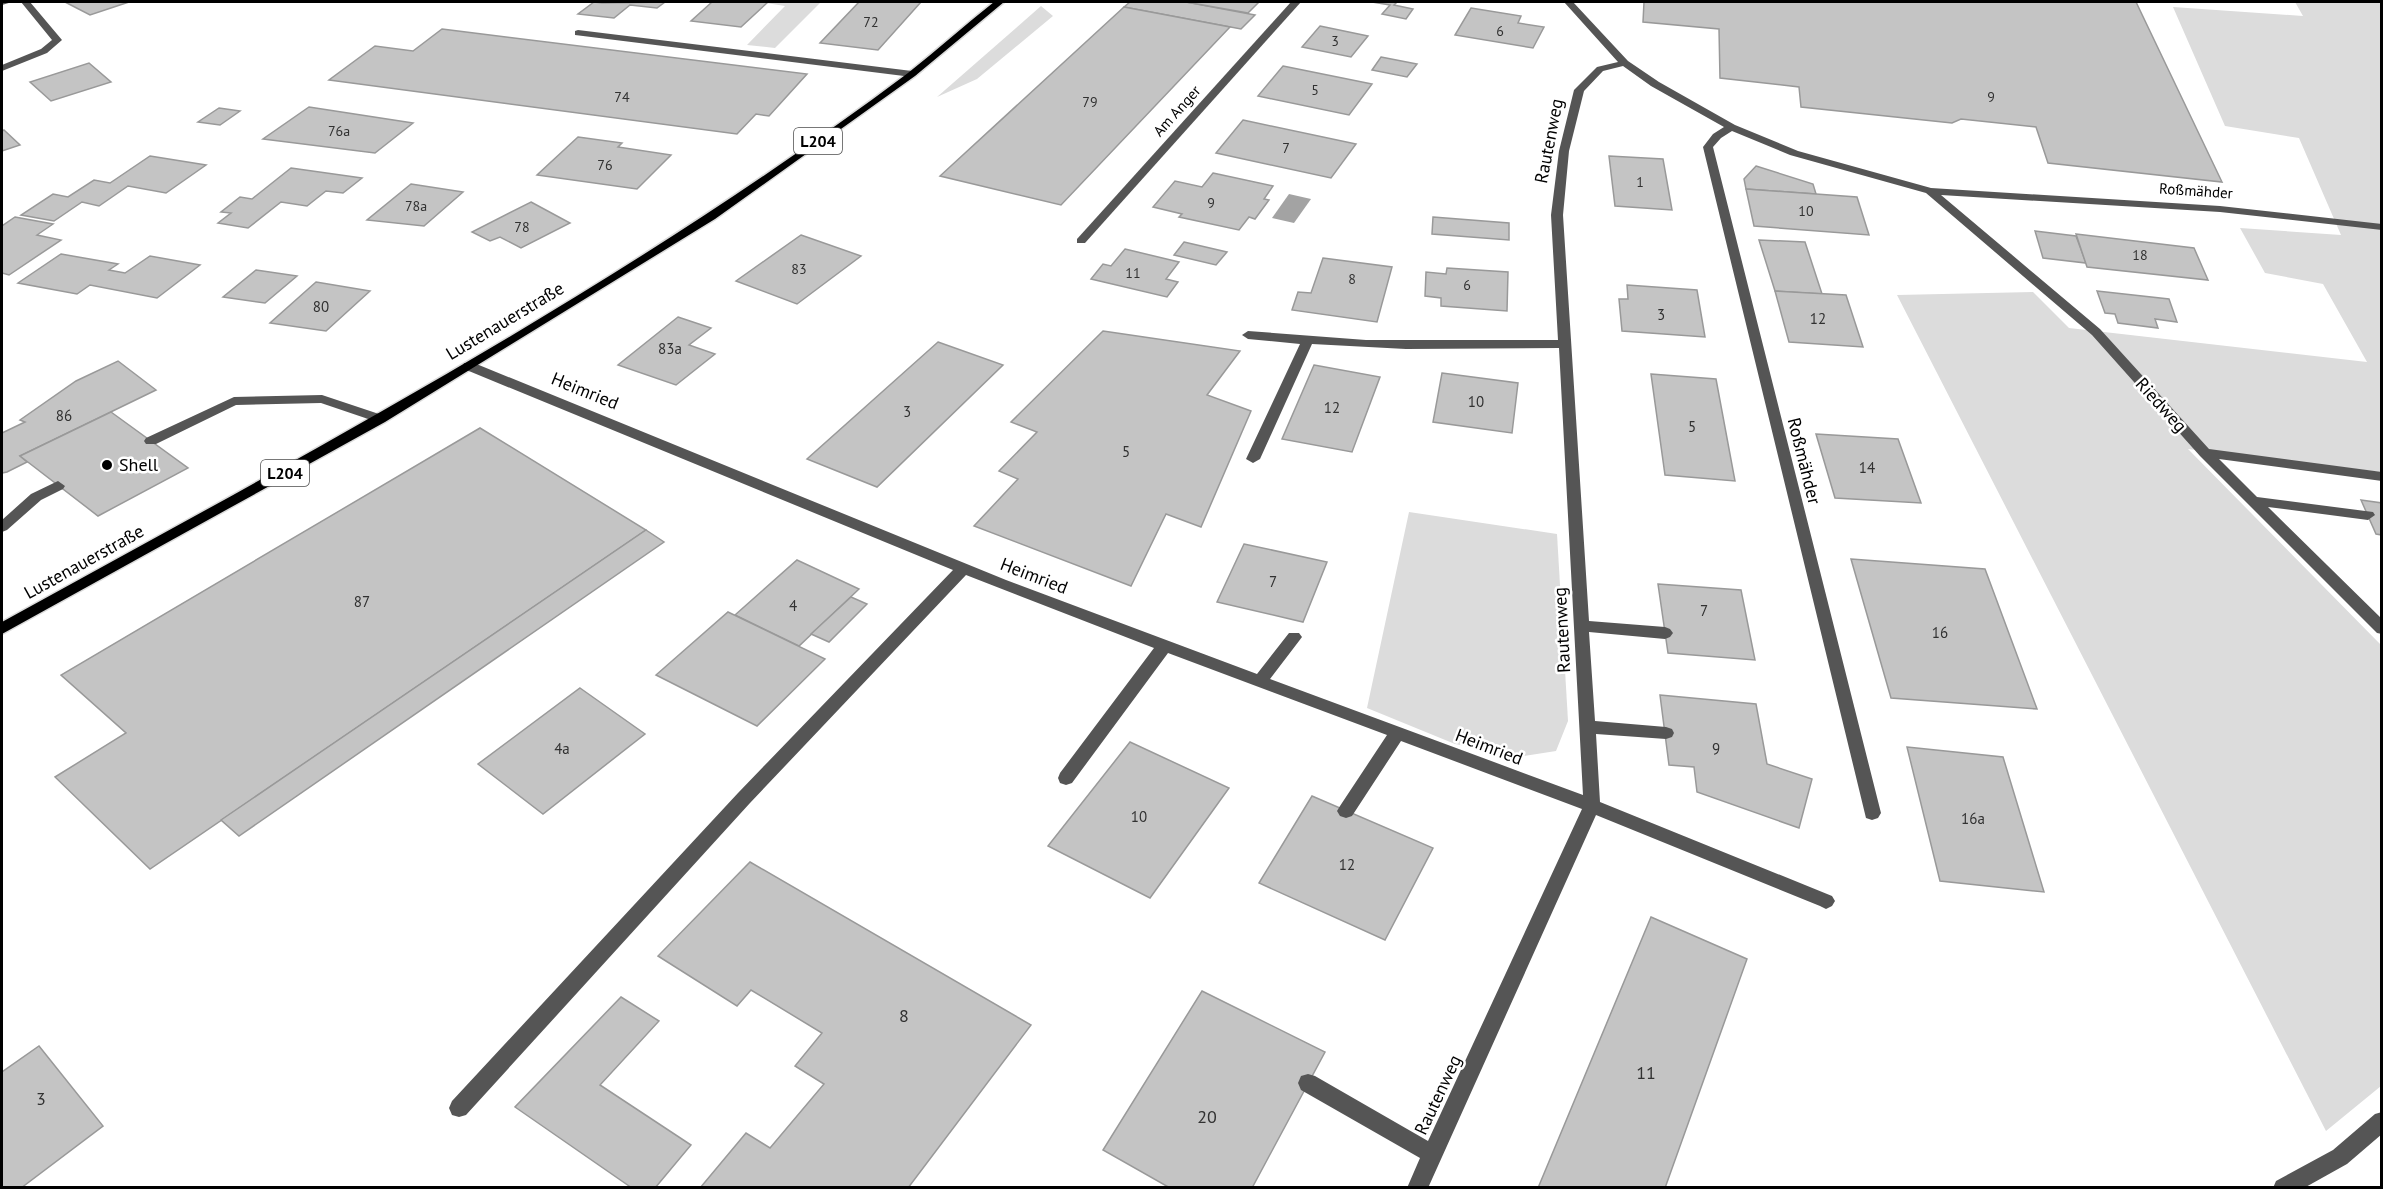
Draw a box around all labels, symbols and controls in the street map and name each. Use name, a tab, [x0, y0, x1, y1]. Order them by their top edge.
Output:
house number: 72	[863, 13, 879, 31]
house number: 6	[1496, 22, 1504, 40]
house number: 3	[1331, 32, 1339, 50]
street label: Am Anger	[1149, 81, 1205, 140]
house number: 5	[1311, 81, 1319, 99]
house number: 74	[614, 88, 630, 106]
house number: 9	[1987, 88, 1995, 106]
house number: 79	[1082, 93, 1098, 111]
street label: Rautenweg	[1529, 97, 1568, 185]
house number: 76a	[328, 122, 350, 140]
road number: L204	[794, 128, 842, 154]
house number: 7	[1282, 139, 1290, 157]
house number: 76	[597, 156, 613, 174]
house number: 1	[1636, 173, 1644, 191]
street label: Roßmähder	[2159, 178, 2233, 203]
house number: 9	[1207, 194, 1215, 212]
house number: 78a	[405, 197, 427, 215]
house number: 10	[1798, 202, 1814, 220]
house number: 78	[514, 218, 530, 236]
house number: 18	[2132, 246, 2148, 264]
house number: 83	[791, 260, 807, 278]
house number: 11	[1125, 264, 1141, 282]
house number: 8	[1348, 270, 1356, 288]
street label: Lustenauerstraße	[442, 276, 568, 365]
house number: 6	[1463, 276, 1471, 294]
house number: 80	[313, 297, 329, 316]
house number: 3	[1657, 305, 1665, 324]
house number: 12	[1810, 309, 1826, 328]
house number: 83a	[658, 339, 682, 358]
street label: Heimried	[548, 367, 622, 414]
street label: Riedweg	[2131, 372, 2192, 437]
house number: 10	[1468, 392, 1484, 411]
house number: 12	[1324, 398, 1340, 417]
house number: 3	[903, 402, 911, 421]
house number: 86	[56, 406, 72, 425]
street label: Roßmähder	[1783, 415, 1826, 507]
house number: 5	[1688, 417, 1696, 436]
house number: 5	[1122, 442, 1130, 461]
place label: Shell	[119, 453, 159, 476]
marker: Shell	[100, 458, 114, 472]
house number: 14	[1859, 458, 1875, 477]
road number: L204	[261, 460, 309, 486]
street label: Lustenauerstraße	[20, 519, 148, 604]
street label: Heimried	[997, 552, 1071, 599]
house number: 7	[1269, 572, 1277, 591]
street label: Rautenweg	[1548, 587, 1575, 673]
house number: 87	[354, 592, 370, 611]
house number: 4	[789, 596, 797, 615]
house number: 7	[1700, 601, 1708, 620]
house number: 16	[1932, 623, 1948, 642]
street label: Heimried	[1452, 723, 1526, 770]
house number: 4a	[554, 739, 570, 758]
house number: 9	[1712, 739, 1720, 758]
house number: 10	[1131, 807, 1147, 826]
house number: 16a	[1961, 809, 1985, 828]
house number: 12	[1339, 855, 1355, 874]
house number: 8	[899, 1004, 909, 1027]
street label: Rautenweg	[1409, 1051, 1466, 1138]
house number: 11	[1636, 1061, 1656, 1084]
house number: 3	[36, 1087, 46, 1110]
house number: 20	[1197, 1105, 1217, 1128]

